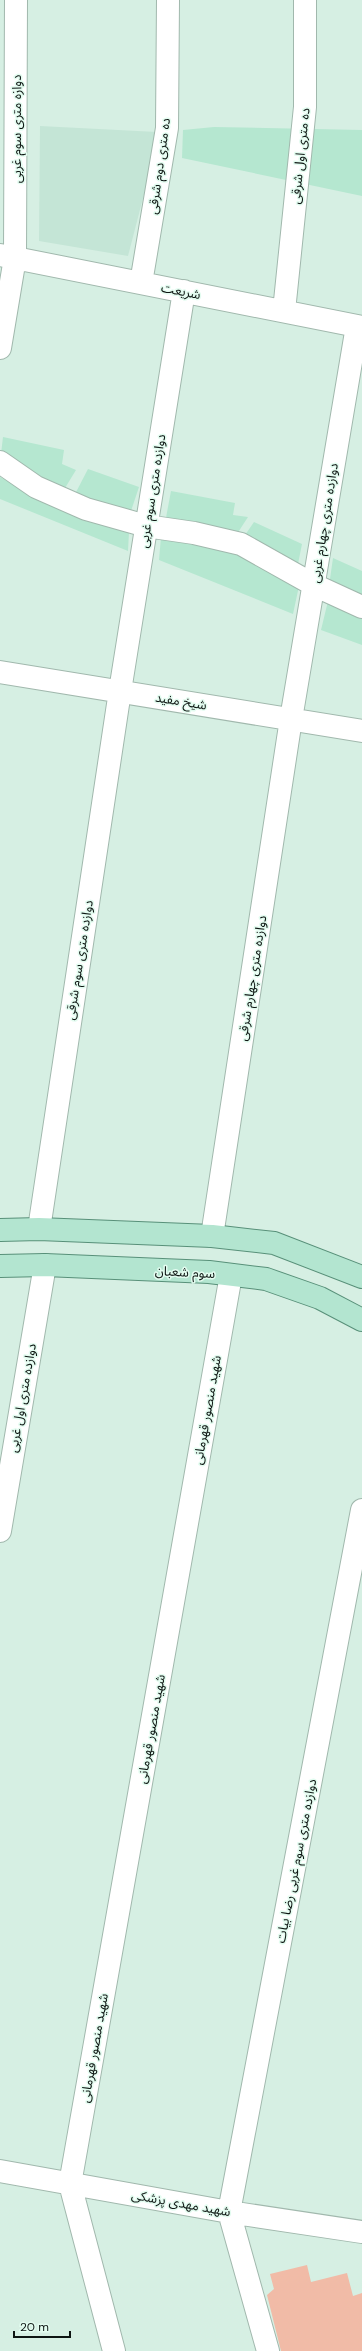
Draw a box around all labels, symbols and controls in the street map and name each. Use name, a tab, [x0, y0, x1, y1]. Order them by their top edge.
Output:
street label: دوازه متری سوم غربی	[8, 75, 26, 183]
street label: ده متری اول شرقی	[286, 107, 314, 205]
street label: ده متری دوم شرقی	[144, 117, 175, 215]
street label: شریعت	[160, 279, 202, 303]
street label: دوازده متری سوم غربی	[135, 433, 170, 549]
street label: دوازده متری چهارم غربی	[306, 462, 343, 584]
street label: شیخ مفید	[154, 689, 208, 715]
street label: دوازده متری سوم شرقی	[61, 899, 98, 1021]
street label: دوازده متری چهارم شرقی	[234, 914, 271, 1042]
street label: سوم شعبان	[154, 1262, 216, 1283]
street label: دوازده متری اول غربی	[4, 1342, 40, 1454]
street label: شهید منصور قهرمانی	[189, 1354, 225, 1466]
street label: شهید منصور قهرمانی	[133, 1673, 169, 1785]
street label: دوازده متری سوم غربی رضا بیات	[272, 1777, 321, 1945]
street label: شهید منصور قهرمانی	[76, 1992, 112, 2104]
street label: شهید مهدی پزشکی	[130, 2186, 232, 2221]
scale bar	[14, 2313, 70, 2339]
text: 20 m	[20, 2319, 49, 2335]

